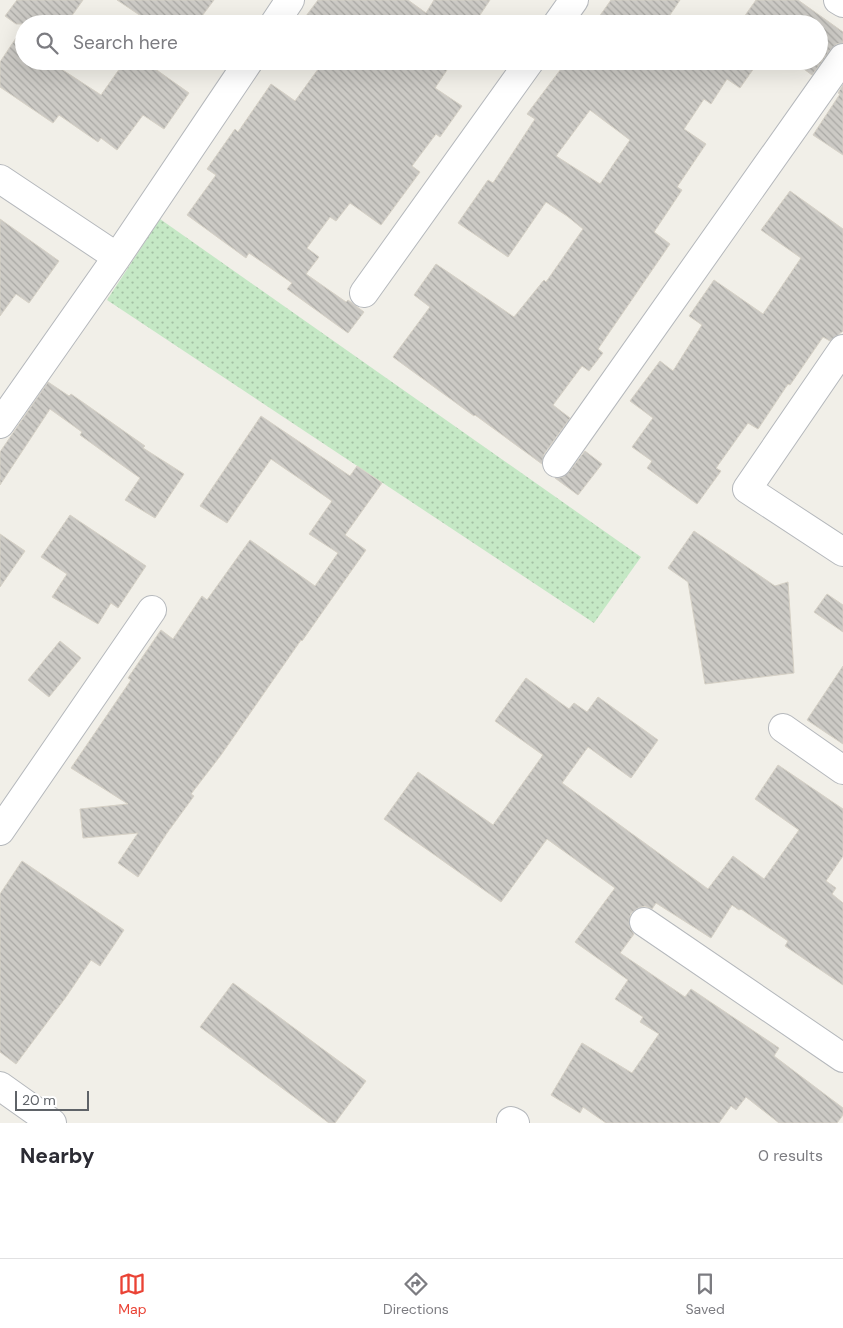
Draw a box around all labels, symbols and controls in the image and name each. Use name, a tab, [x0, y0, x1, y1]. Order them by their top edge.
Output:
search box	[15, 15, 828, 70]
icon: search	[33, 29, 61, 57]
text: Search here	[73, 30, 178, 55]
scale bar	[15, 1088, 89, 1111]
text: 20 m	[22, 1091, 56, 1109]
text: Nearby	[20, 1142, 94, 1170]
text: 0 results	[758, 1145, 823, 1166]
tab: Map	[118, 1270, 146, 1318]
tab: Directions	[383, 1270, 449, 1318]
tab: Saved	[685, 1270, 725, 1318]

